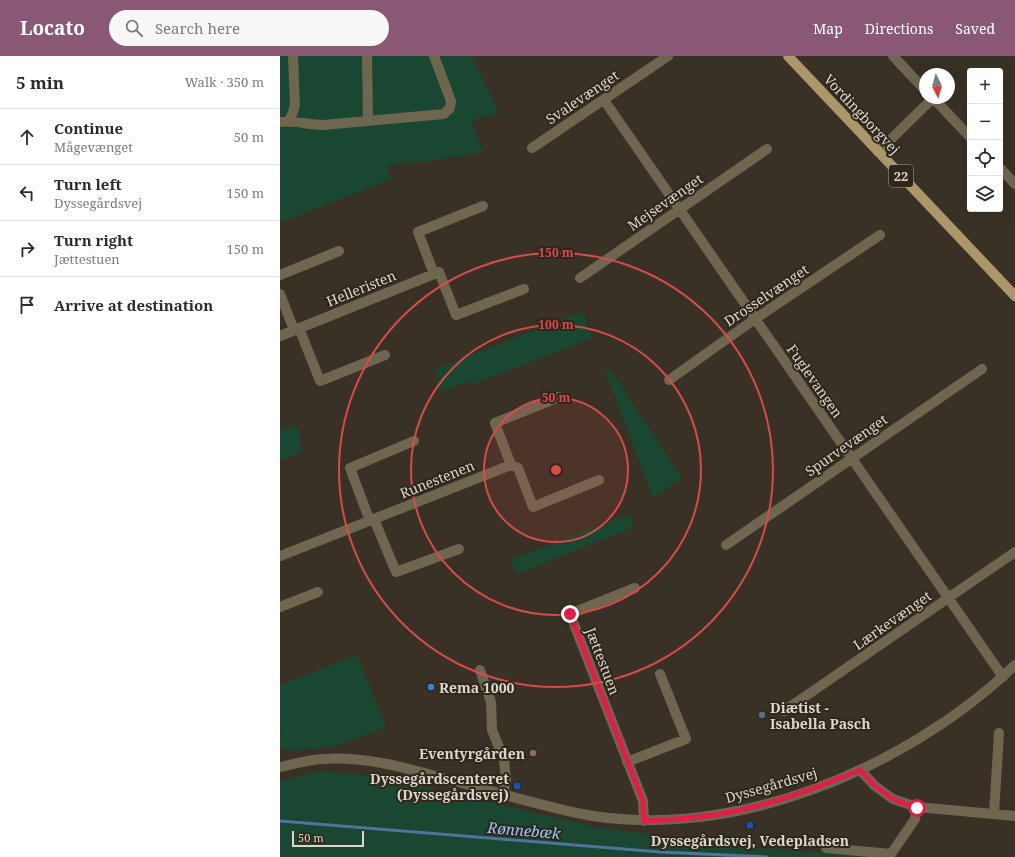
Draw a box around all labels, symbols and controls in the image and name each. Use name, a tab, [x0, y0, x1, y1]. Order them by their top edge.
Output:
search box	[109, 10, 389, 46]
text: Locato	[20, 15, 85, 41]
icon: search	[123, 17, 145, 39]
text: Search here	[155, 18, 240, 38]
text: Map	[813, 19, 843, 38]
text: Directions	[865, 19, 933, 38]
text: Saved	[955, 19, 995, 38]
street label: Svalevænget	[542, 66, 622, 128]
north arrow	[919, 68, 955, 104]
map controls	[967, 68, 1003, 212]
button: +	[967, 68, 1003, 104]
street label: Vordingborgvej	[820, 70, 904, 158]
text: 5 min	[16, 71, 64, 94]
text: Walk · 350 m	[185, 73, 264, 91]
button: −	[967, 104, 1003, 140]
text: Continue	[54, 118, 123, 138]
icon: ahead	[16, 126, 38, 148]
text: 50 m	[234, 128, 264, 146]
text: Mågevænget	[54, 138, 133, 156]
button: locate	[967, 140, 1003, 176]
road number: 22	[889, 165, 913, 187]
street label: Mejsevænget	[624, 169, 706, 235]
text: Turn left	[54, 174, 122, 194]
button: layers	[967, 176, 1003, 212]
icon: left	[16, 182, 38, 204]
text: 150 m	[227, 184, 264, 202]
text: Dyssegårdsvej	[54, 194, 142, 212]
text: Turn right	[54, 230, 133, 250]
icon: right	[16, 238, 38, 260]
text: 150 m	[227, 240, 264, 258]
text: 150 m	[538, 244, 574, 261]
text: Jættestuen	[54, 250, 120, 268]
street label: Drosselvænget	[720, 260, 812, 330]
street label: Helleristen	[323, 265, 399, 311]
icon: arrive	[16, 294, 38, 316]
text: Arrive at destination	[54, 295, 213, 315]
text: 100 m	[538, 316, 574, 333]
street label: Fuglevangen	[783, 340, 847, 422]
text: 50 m	[542, 389, 570, 406]
street label: Spurvevænget	[801, 410, 891, 480]
street label: Runestenen	[397, 455, 477, 503]
centre of rings	[549, 463, 563, 477]
street label: Lærkevænget	[849, 586, 935, 654]
route end	[561, 605, 579, 623]
street label: Jættestuen	[581, 624, 625, 697]
place label: Rema 1000	[439, 678, 515, 697]
marker: Rema 1000	[426, 682, 436, 692]
place label: Diætist - Isabella Pasch	[770, 698, 871, 733]
marker: Diætist - Isabella Pasch	[757, 710, 767, 720]
place label: Eventyrgården	[419, 744, 525, 763]
marker: Eventyrgården	[528, 748, 538, 758]
street label: Dyssegårdsvej	[723, 763, 819, 807]
place label: Dyssegårdscenteret (Dyssegårdsvej)	[370, 769, 509, 804]
marker: Dyssegårdscenteret (Dyssegårdsvej)	[512, 781, 522, 791]
route start	[908, 799, 926, 817]
water label: Rønnebæk	[486, 817, 562, 843]
marker: Dyssegårdsvej, Vedepladsen	[745, 820, 755, 830]
scale bar	[292, 829, 364, 848]
text: 50 m	[298, 830, 324, 845]
place label: Dyssegårdsvej, Vedepladsen	[651, 831, 849, 850]

